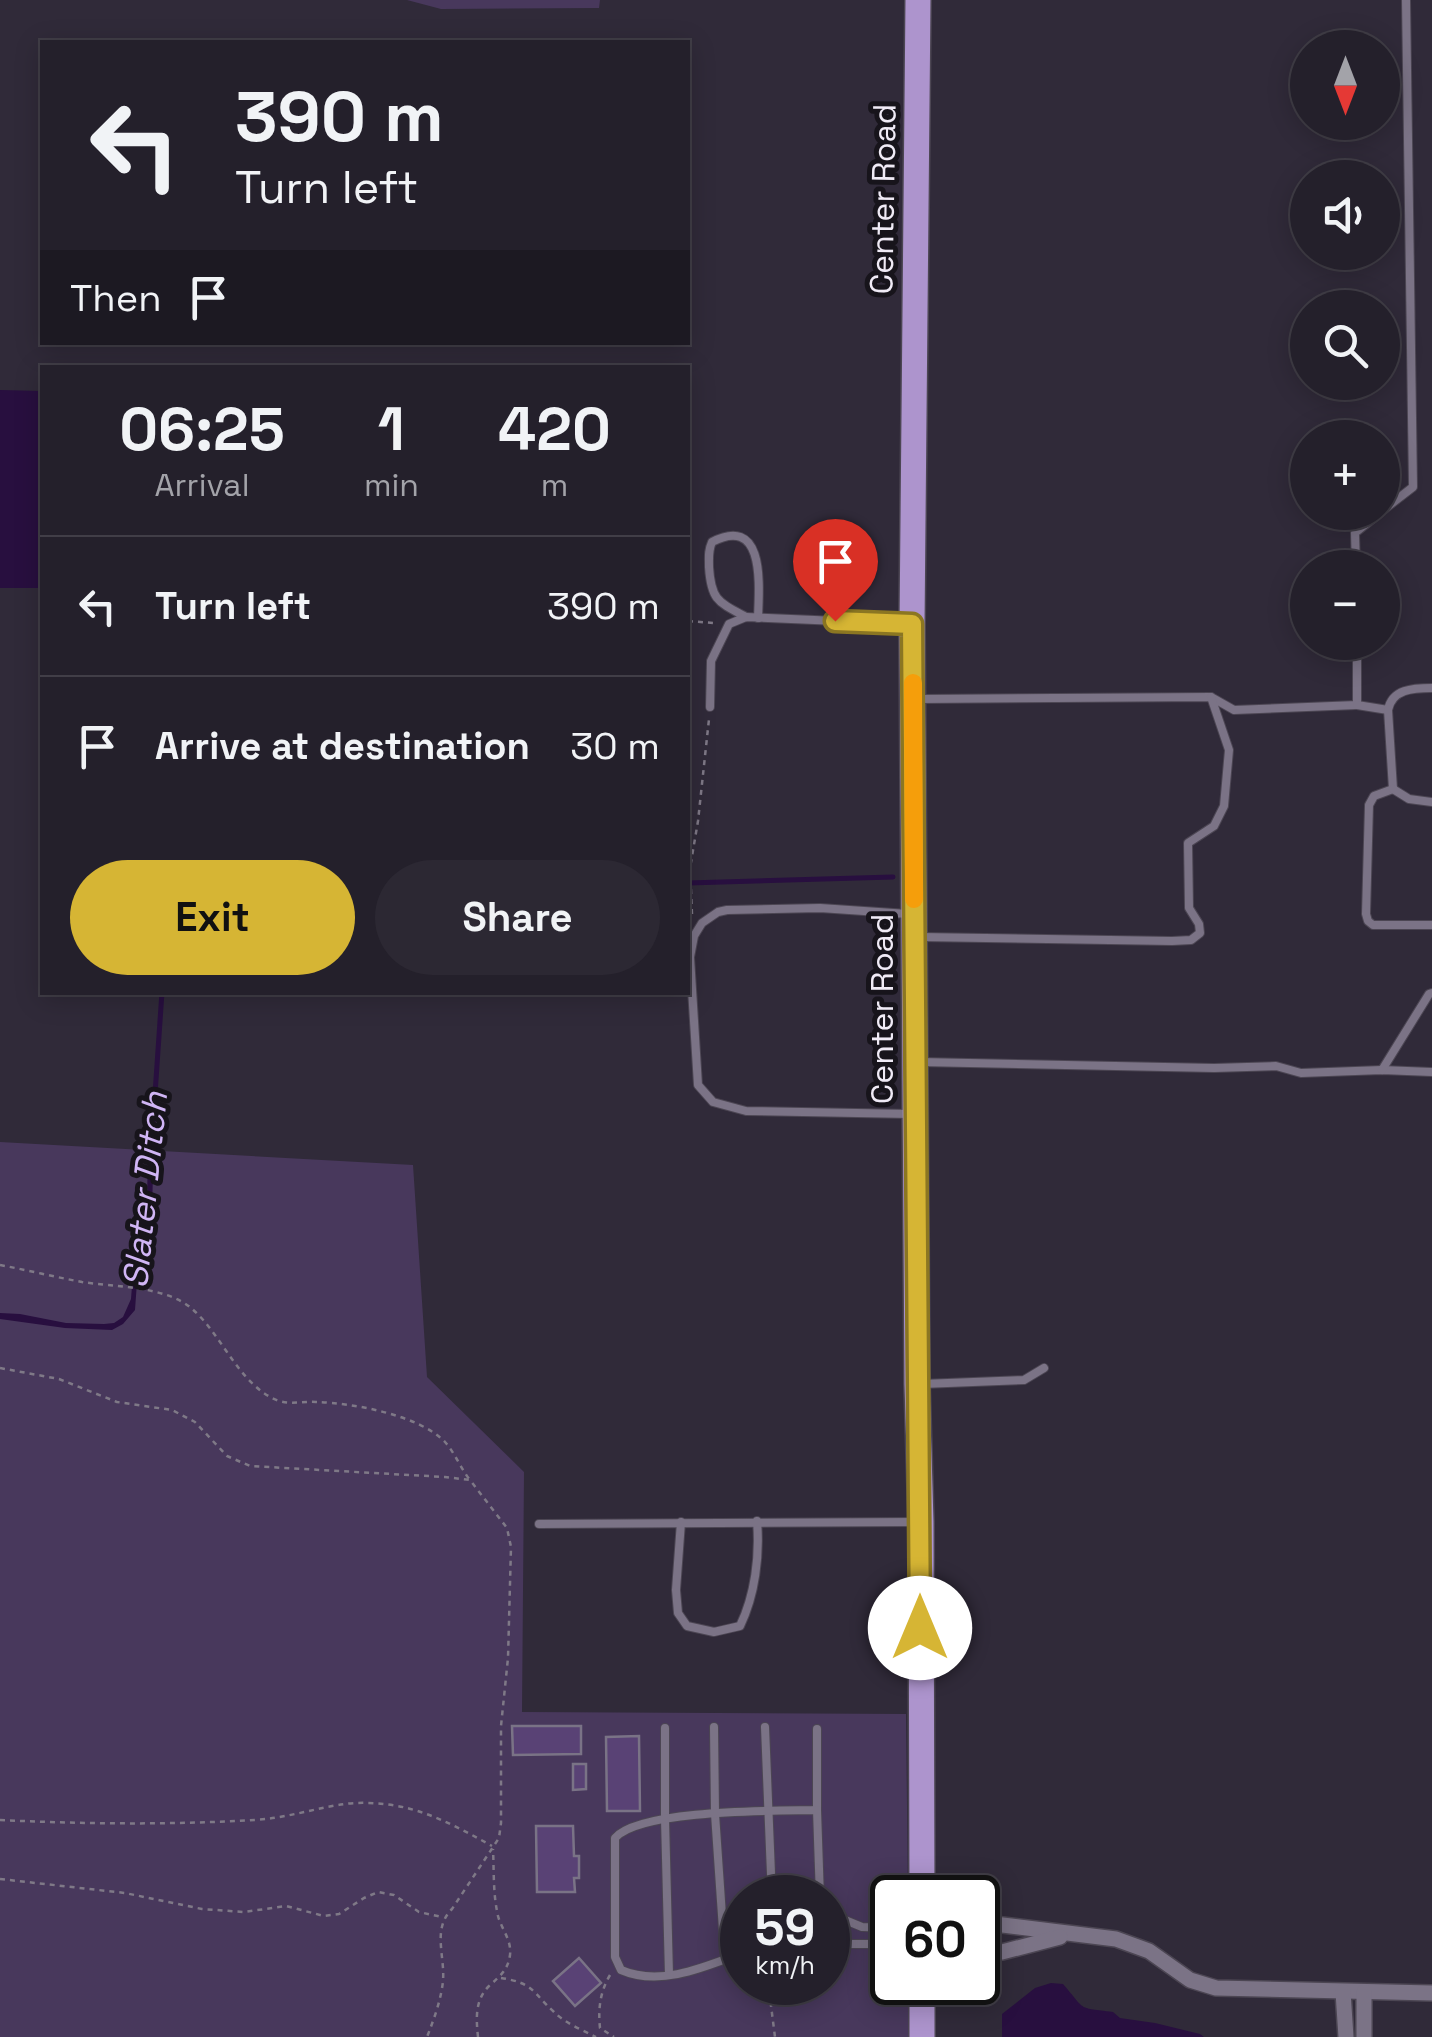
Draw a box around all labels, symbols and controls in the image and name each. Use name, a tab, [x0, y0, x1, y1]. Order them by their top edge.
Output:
north arrow	[1290, 30, 1400, 140]
map controls	[1290, 30, 1400, 660]
text: 390 m	[235, 72, 444, 161]
icon: left	[70, 80, 200, 210]
street label: Center Road	[861, 103, 905, 295]
text: Turn left	[235, 159, 418, 216]
button: sound	[1290, 160, 1400, 270]
icon: arrive	[181, 270, 236, 325]
text: Then	[70, 274, 161, 322]
button: search	[1290, 290, 1400, 400]
text: 06:25	[119, 391, 285, 468]
text: 1	[378, 391, 405, 468]
text: 420	[498, 391, 611, 468]
button: +	[1290, 420, 1400, 530]
text: Arrival	[154, 465, 250, 505]
text: min	[364, 465, 419, 505]
text: m	[541, 465, 568, 505]
pin	[793, 519, 878, 622]
icon: arrive	[808, 534, 863, 589]
button: −	[1290, 550, 1400, 660]
icon: left	[70, 579, 125, 634]
text: Turn left	[155, 582, 311, 630]
text: 390 m	[547, 582, 660, 630]
icon: arrive	[70, 719, 125, 774]
text: Arrive at destination	[155, 722, 530, 770]
text: 30 m	[570, 722, 660, 770]
button: Exit	[70, 860, 355, 975]
button: Share	[375, 860, 660, 975]
street label: Center Road	[862, 914, 902, 1104]
water label: Slater Ditch	[113, 1089, 177, 1290]
position arrow	[868, 1576, 972, 1680]
speed limit sign: 60	[870, 1875, 1000, 2005]
text: 59	[755, 1896, 815, 1960]
text: km/h	[755, 1949, 815, 1981]

